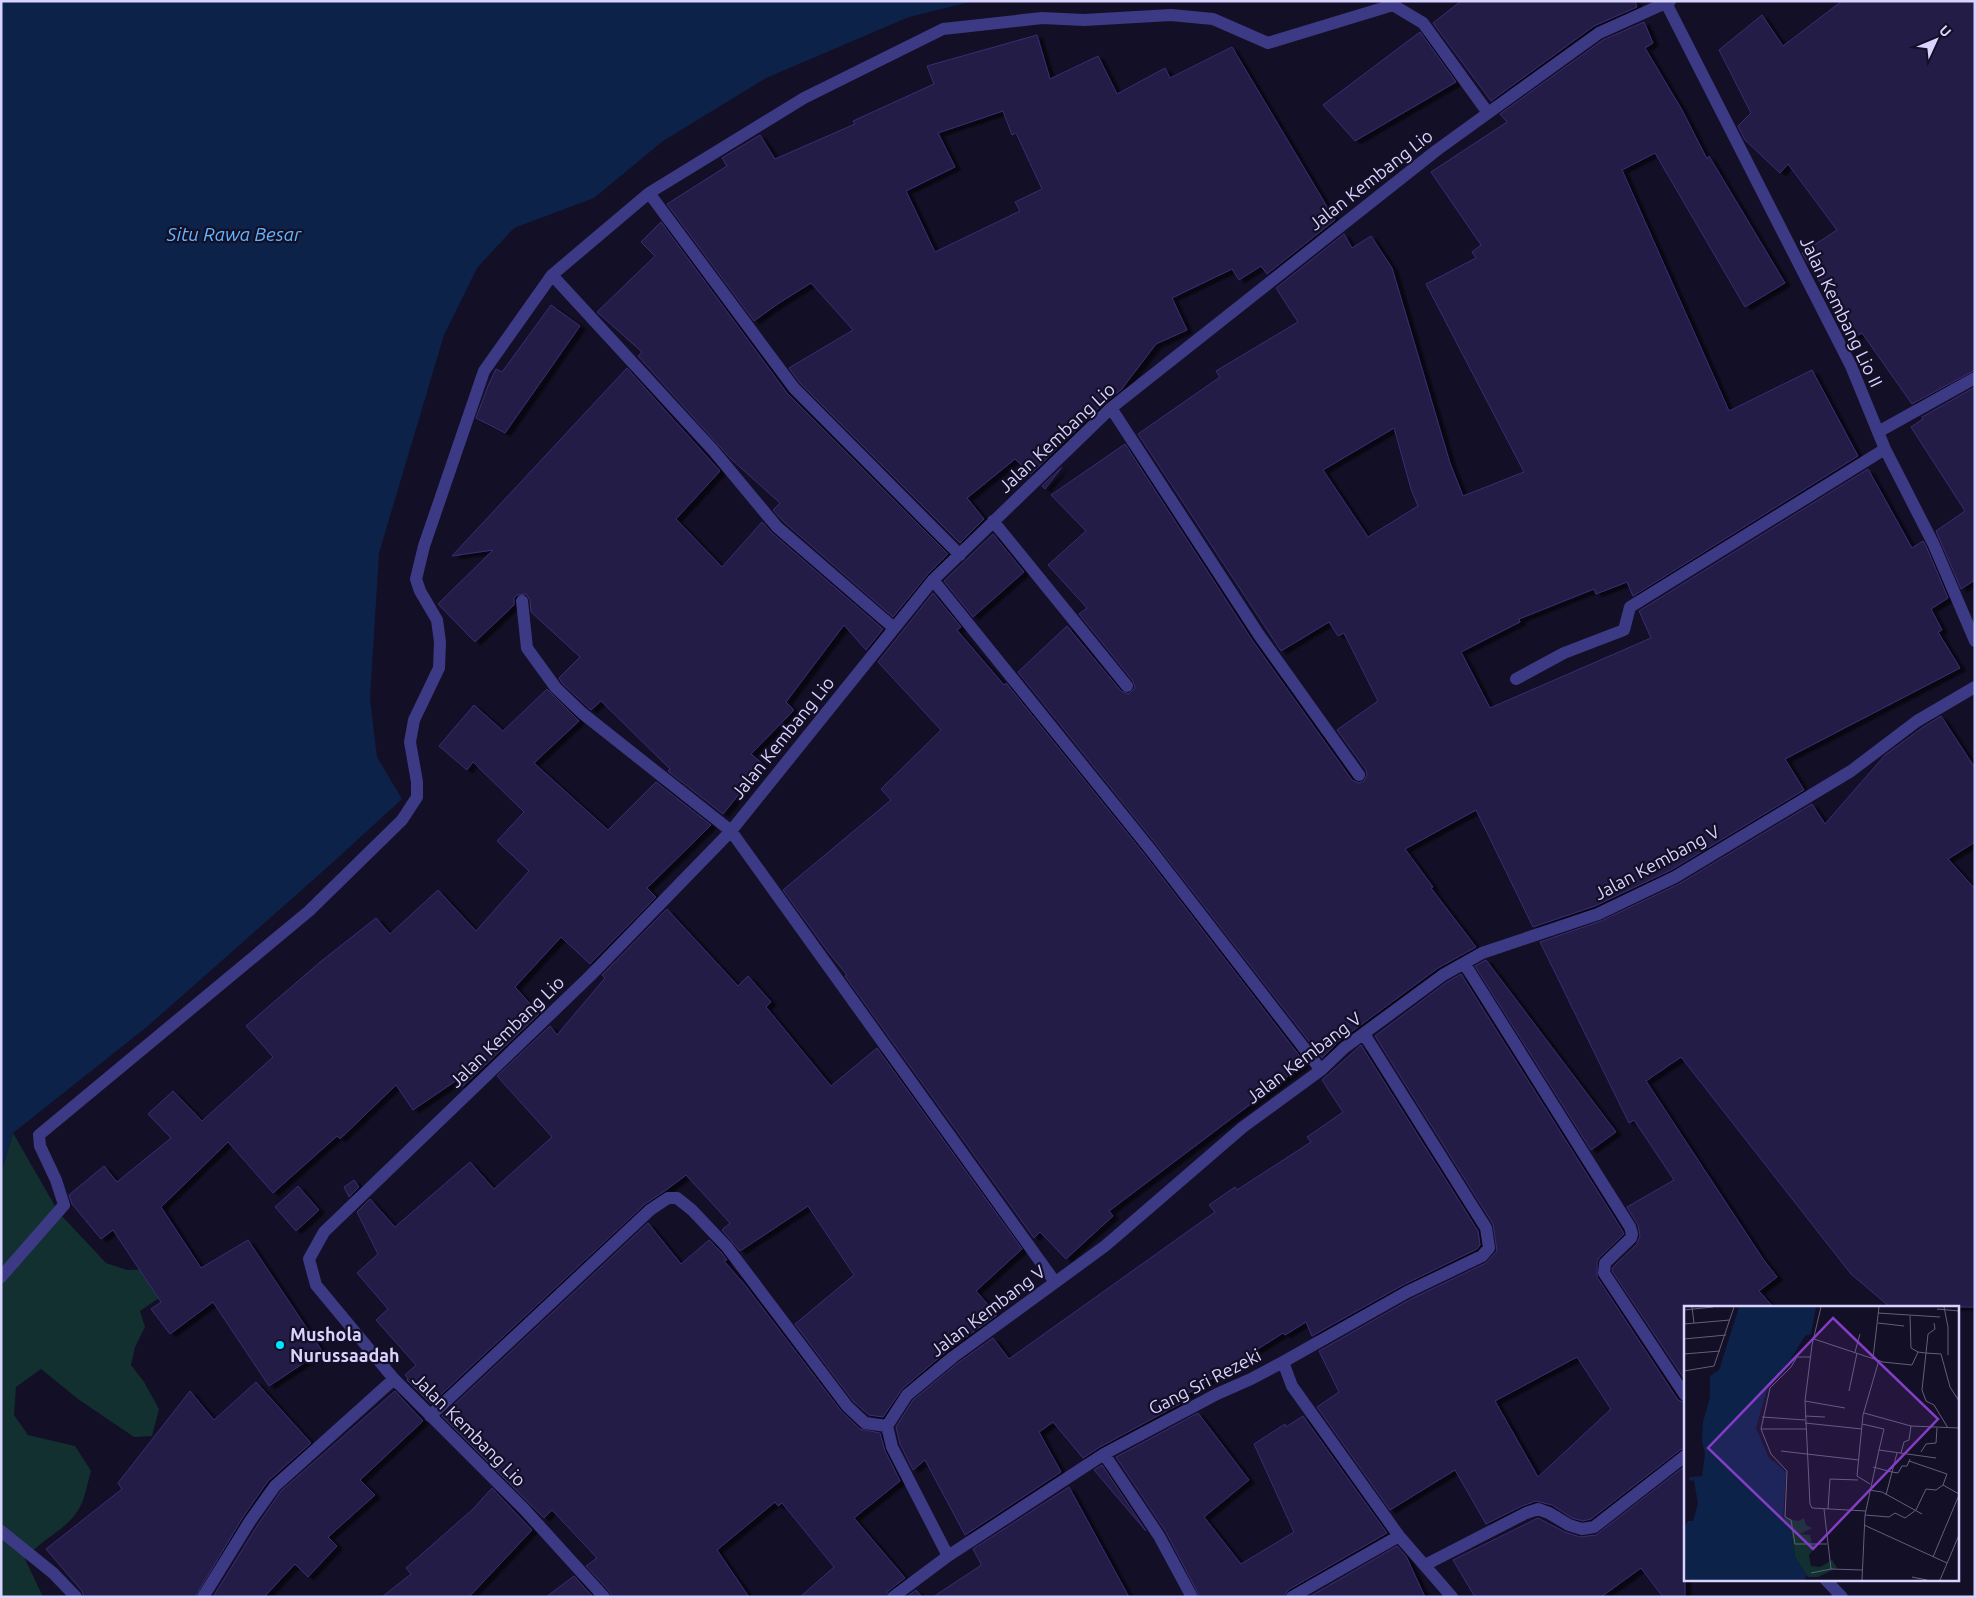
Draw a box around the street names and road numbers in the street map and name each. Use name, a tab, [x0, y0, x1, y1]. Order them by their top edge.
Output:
street label: Jalan Kembang Lio	[1305, 125, 1436, 234]
street label: Jalan Kembang Lio II	[1797, 233, 1887, 390]
street label: Jalan Kembang Lio	[994, 378, 1118, 496]
street label: Jalan Kembang Lio	[727, 672, 838, 802]
street label: Jalan Kembang V	[1591, 820, 1723, 903]
street label: Jalan Kembang Lio	[445, 972, 568, 1091]
street label: Jalan Kembang V	[1242, 1007, 1365, 1107]
street label: Jalan Kembang V	[926, 1260, 1049, 1360]
street label: Gang Sri Rezeki	[1145, 1344, 1264, 1418]
street label: Jalan Kembang Lio	[409, 1369, 530, 1490]

